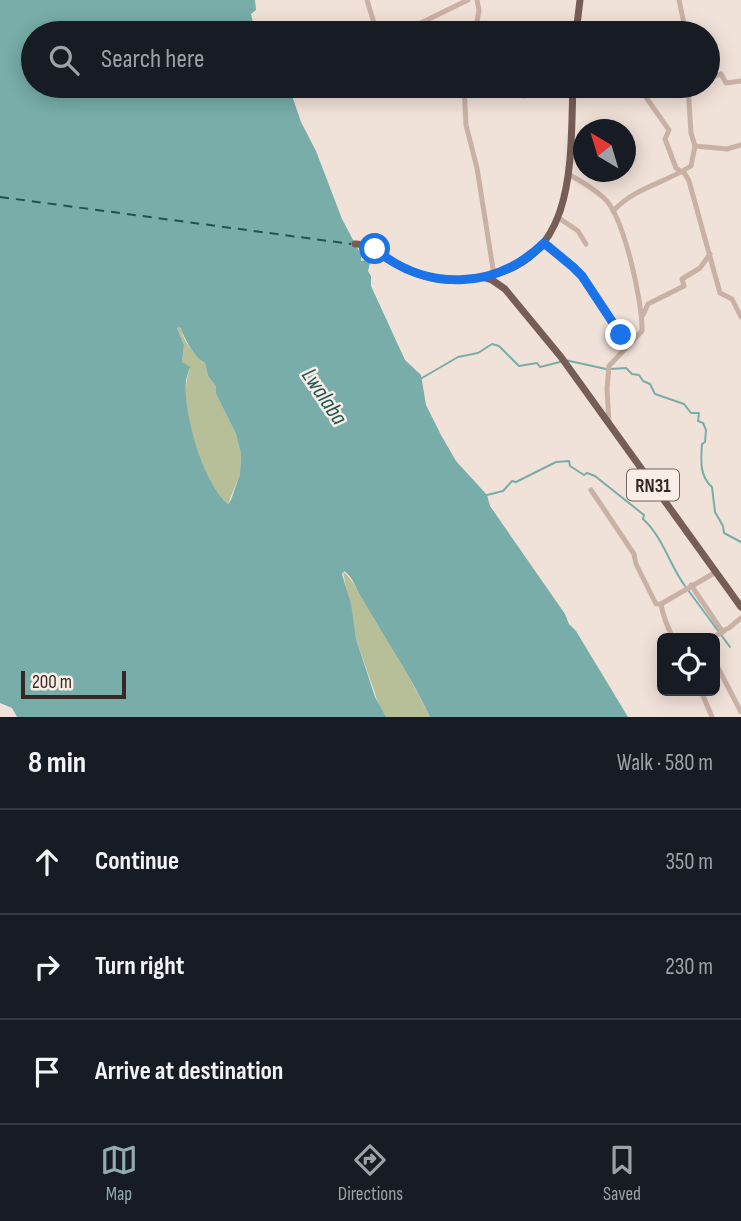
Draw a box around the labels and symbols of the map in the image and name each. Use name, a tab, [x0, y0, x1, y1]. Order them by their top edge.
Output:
north arrow	[573, 119, 636, 182]
route start	[359, 233, 390, 264]
route end	[605, 319, 636, 350]
water label: Lwalaba	[295, 363, 354, 431]
road number: RN31	[627, 470, 679, 500]
scale bar	[21, 668, 126, 700]

